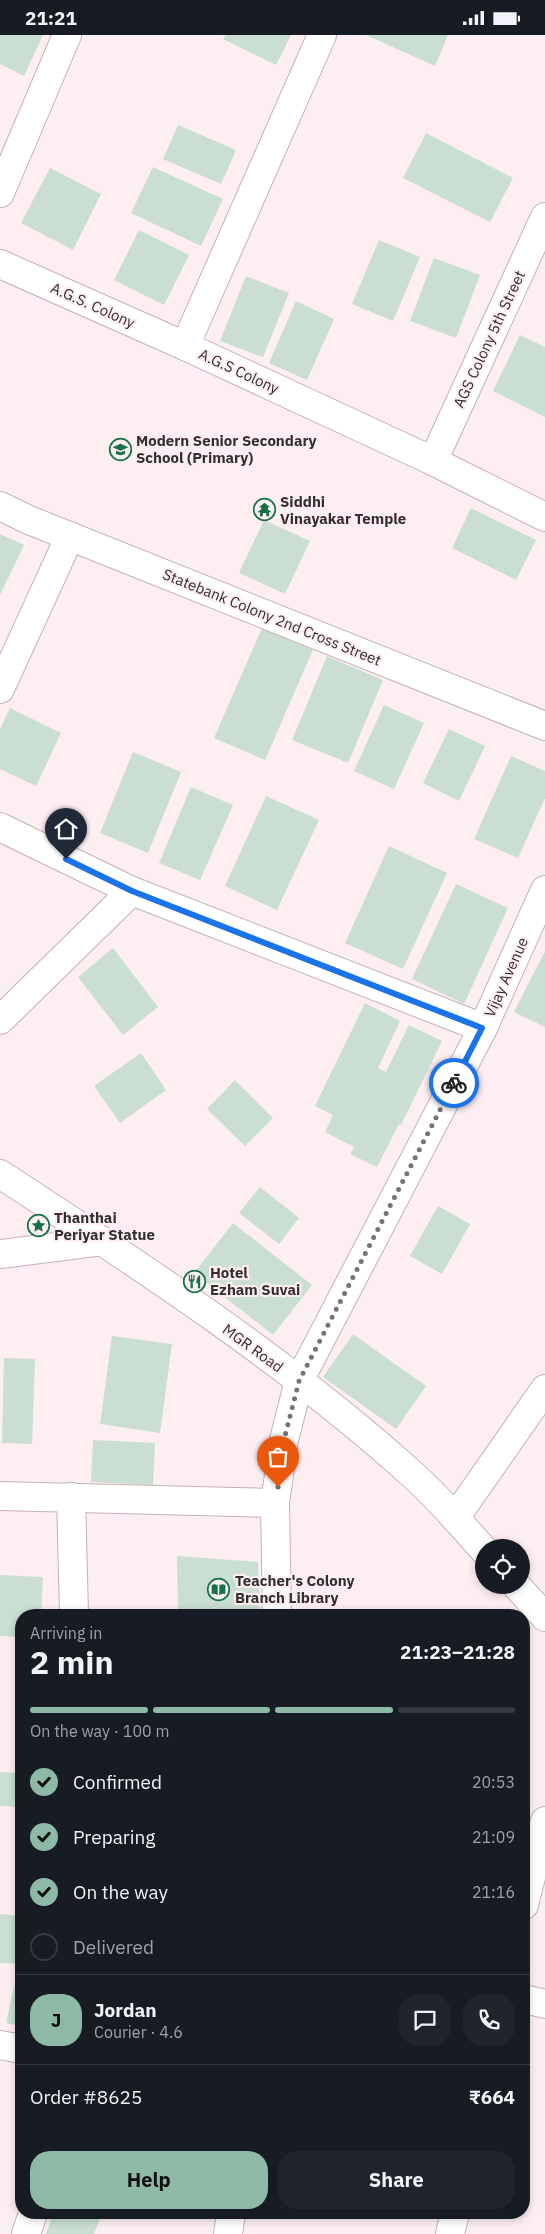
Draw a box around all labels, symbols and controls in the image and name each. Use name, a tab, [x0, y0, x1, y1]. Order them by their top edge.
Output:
text: 21:21	[25, 6, 77, 30]
street label: AGS Colony 5th Street	[449, 267, 529, 411]
street label: A.G.S. Colony	[48, 278, 139, 332]
street label: A.G.S Colony	[196, 344, 283, 398]
place label: Modern Senior Secondary School (Primary)	[136, 431, 317, 467]
school or university icon: Modern Senior Secondary School (Primary)	[108, 437, 132, 461]
place label: Siddhi Vinayakar Temple	[280, 492, 406, 528]
temple icon: Siddhi Vinayakar Temple	[252, 498, 276, 522]
street label: Statebank Colony 2nd Cross Street	[160, 564, 384, 670]
pin	[45, 808, 87, 859]
icon: home	[52, 815, 80, 843]
street label: Vijay Avenue	[480, 934, 532, 1020]
courier	[429, 1058, 479, 1108]
icon: bike	[440, 1069, 468, 1097]
place label: Thanthai Periyar Statue	[54, 1208, 155, 1244]
place icon: Thanthai Periyar Statue	[26, 1214, 50, 1238]
place label: Hotel Ezham Suvai	[210, 1263, 300, 1299]
restaurant icon: Hotel Ezham Suvai	[182, 1269, 206, 1293]
street label: MGR Road	[219, 1320, 287, 1376]
pin	[257, 1436, 299, 1487]
icon: bag	[264, 1443, 292, 1471]
map controls	[475, 1539, 530, 1594]
button: locate	[475, 1539, 530, 1594]
place label: Teacher's Colony Branch Library	[235, 1571, 355, 1607]
library icon: Teacher's Colony Branch Library	[207, 1577, 231, 1601]
text: Arriving in	[30, 1623, 102, 1643]
text: 21:23–21:28	[400, 1640, 515, 1664]
text: 2 min	[30, 1641, 114, 1683]
text: On the way · 100 m	[30, 1721, 169, 1741]
icon: check	[30, 1768, 58, 1796]
text: Confirmed	[73, 1770, 162, 1794]
text: 20:53	[472, 1772, 515, 1792]
icon: check	[30, 1823, 58, 1851]
text: Preparing	[73, 1825, 155, 1849]
text: 21:09	[472, 1827, 515, 1847]
icon: check	[30, 1878, 58, 1906]
text: On the way	[73, 1880, 168, 1904]
text: 21:16	[472, 1882, 515, 1902]
text: Delivered	[73, 1935, 154, 1959]
button: chat	[399, 1994, 451, 2046]
button: phone	[463, 1994, 515, 2046]
text: Jordan	[94, 1998, 157, 2022]
text: J	[51, 2008, 61, 2032]
text: Courier · 4.6	[94, 2022, 183, 2042]
text: Order #8625	[30, 2085, 142, 2109]
text: ₹664	[469, 2085, 515, 2109]
button: Help	[30, 2151, 268, 2209]
button: Share	[278, 2151, 515, 2209]

